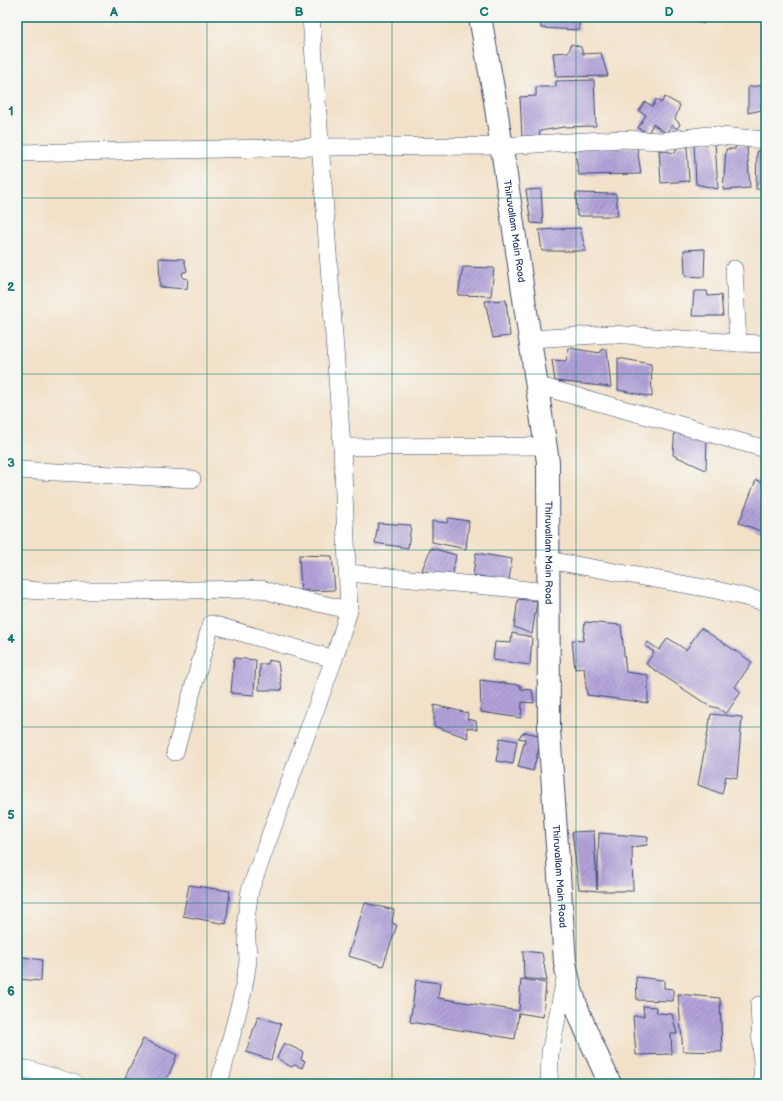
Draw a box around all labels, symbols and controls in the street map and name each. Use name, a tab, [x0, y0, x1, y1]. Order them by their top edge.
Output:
text: A	[109, 4, 118, 20]
text: B	[294, 4, 304, 20]
text: C	[479, 4, 489, 20]
text: D	[664, 4, 674, 20]
text: 1	[8, 103, 14, 119]
street label: Thiruvallam Main Road	[501, 179, 528, 284]
text: 2	[7, 279, 15, 295]
text: 3	[7, 455, 15, 471]
street label: Thiruvallam Main Road	[542, 501, 555, 605]
text: 4	[7, 631, 15, 647]
text: 5	[7, 807, 15, 823]
street label: Thiruvallam Main Road	[550, 824, 569, 929]
text: 6	[7, 983, 15, 999]

